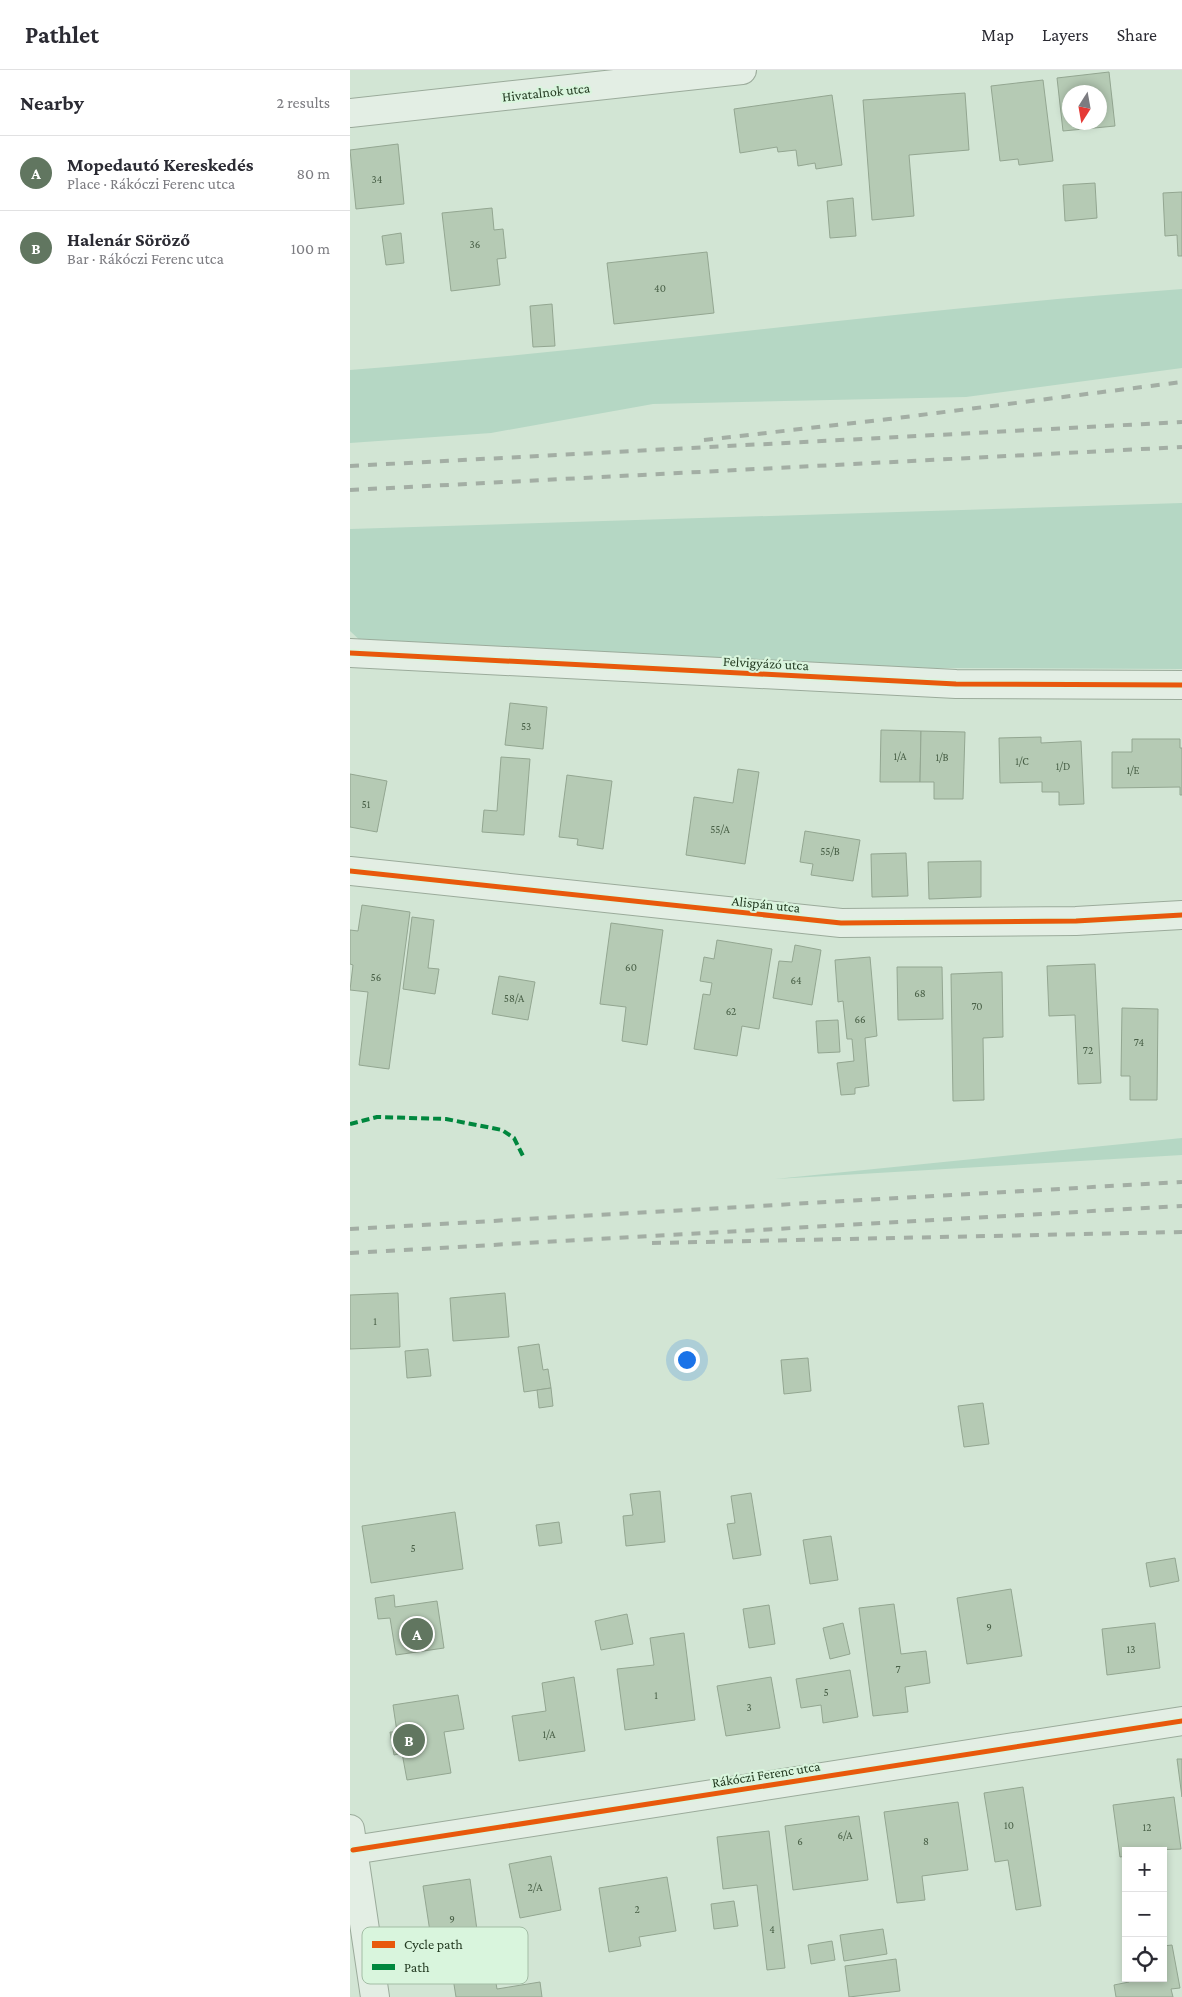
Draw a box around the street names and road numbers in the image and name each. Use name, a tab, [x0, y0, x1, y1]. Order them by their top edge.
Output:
street label: Hivatalnok utca	[501, 79, 591, 105]
street label: Felvigyázó utca	[723, 653, 810, 673]
street label: Alispán utca	[731, 892, 802, 916]
street label: Rákóczi Ferenc utca	[711, 1757, 822, 1790]

